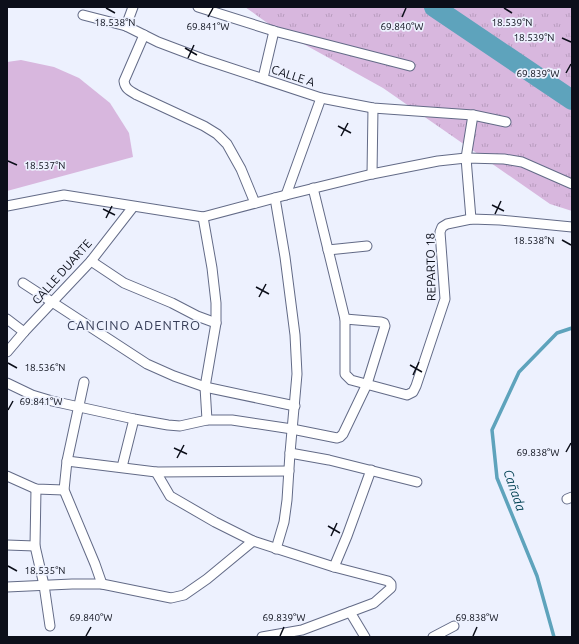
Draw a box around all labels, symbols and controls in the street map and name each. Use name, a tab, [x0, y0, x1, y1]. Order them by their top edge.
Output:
text: 18.538°N	[94, 17, 136, 28]
text: 18.539°N	[491, 17, 533, 28]
text: 69.841°W	[186, 21, 230, 32]
text: 69.840°W	[380, 21, 424, 32]
text: 18.539°N	[513, 32, 555, 43]
street label: CALLE A	[270, 62, 317, 89]
text: 69.839°W	[516, 68, 560, 79]
text: 18.537°N	[24, 160, 66, 171]
street label: REPARTO 18	[423, 233, 438, 301]
text: 18.538°N	[513, 235, 555, 246]
street label: CALLE DUARTE	[29, 236, 94, 307]
district label: CANCINO ADENTRO	[67, 318, 201, 332]
text: 18.536°N	[24, 362, 66, 373]
text: 69.841°W	[19, 396, 63, 407]
text: 69.838°W	[516, 447, 560, 458]
water label: Cañada	[501, 467, 529, 513]
text: 18.535°N	[24, 565, 66, 576]
text: 69.840°W	[69, 612, 113, 623]
text: 69.839°W	[262, 612, 306, 623]
text: 69.838°W	[455, 612, 499, 623]

